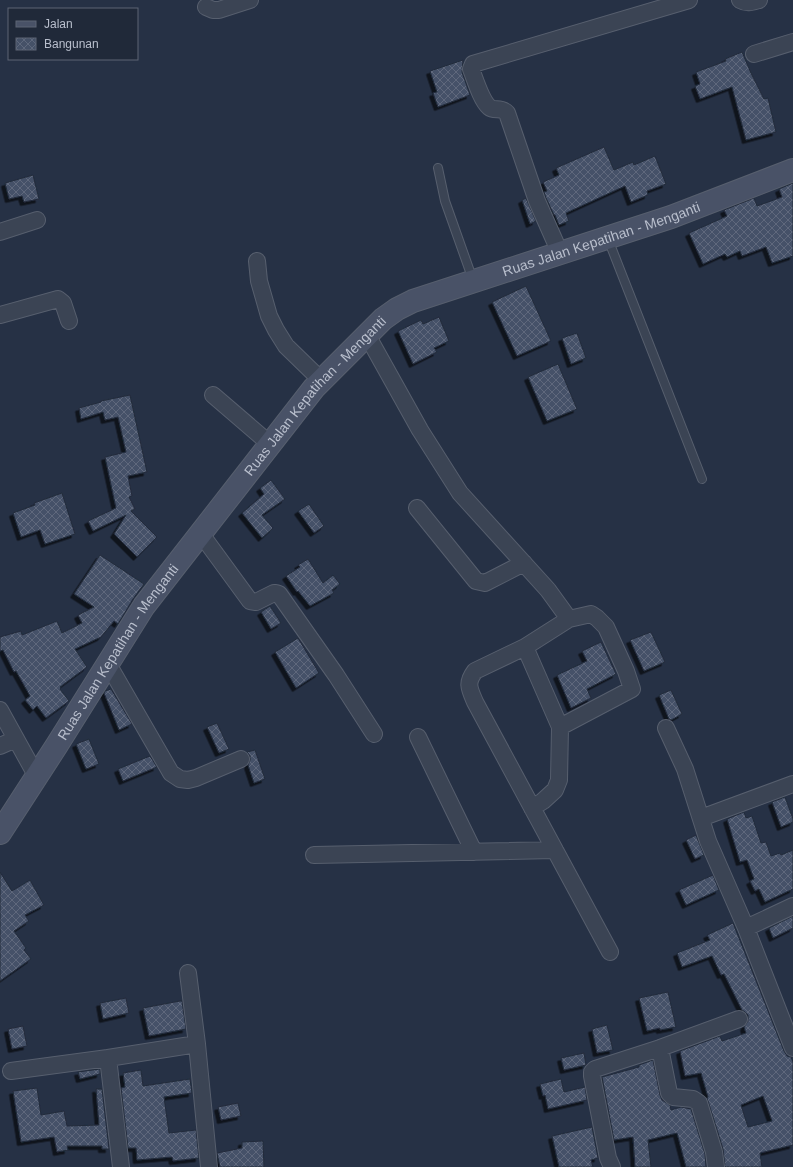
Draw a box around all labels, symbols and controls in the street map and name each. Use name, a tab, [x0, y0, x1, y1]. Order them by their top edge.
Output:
legend	[8, 8, 138, 60]
text: Jalan	[44, 17, 73, 31]
text: Bangunan	[44, 37, 99, 51]
street label: Ruas Jalan Kepatihan - Menganti	[500, 199, 702, 279]
street label: Ruas Jalan Kepatihan - Menganti	[241, 313, 389, 479]
street label: Ruas Jalan Kepatihan - Menganti	[54, 561, 182, 743]

